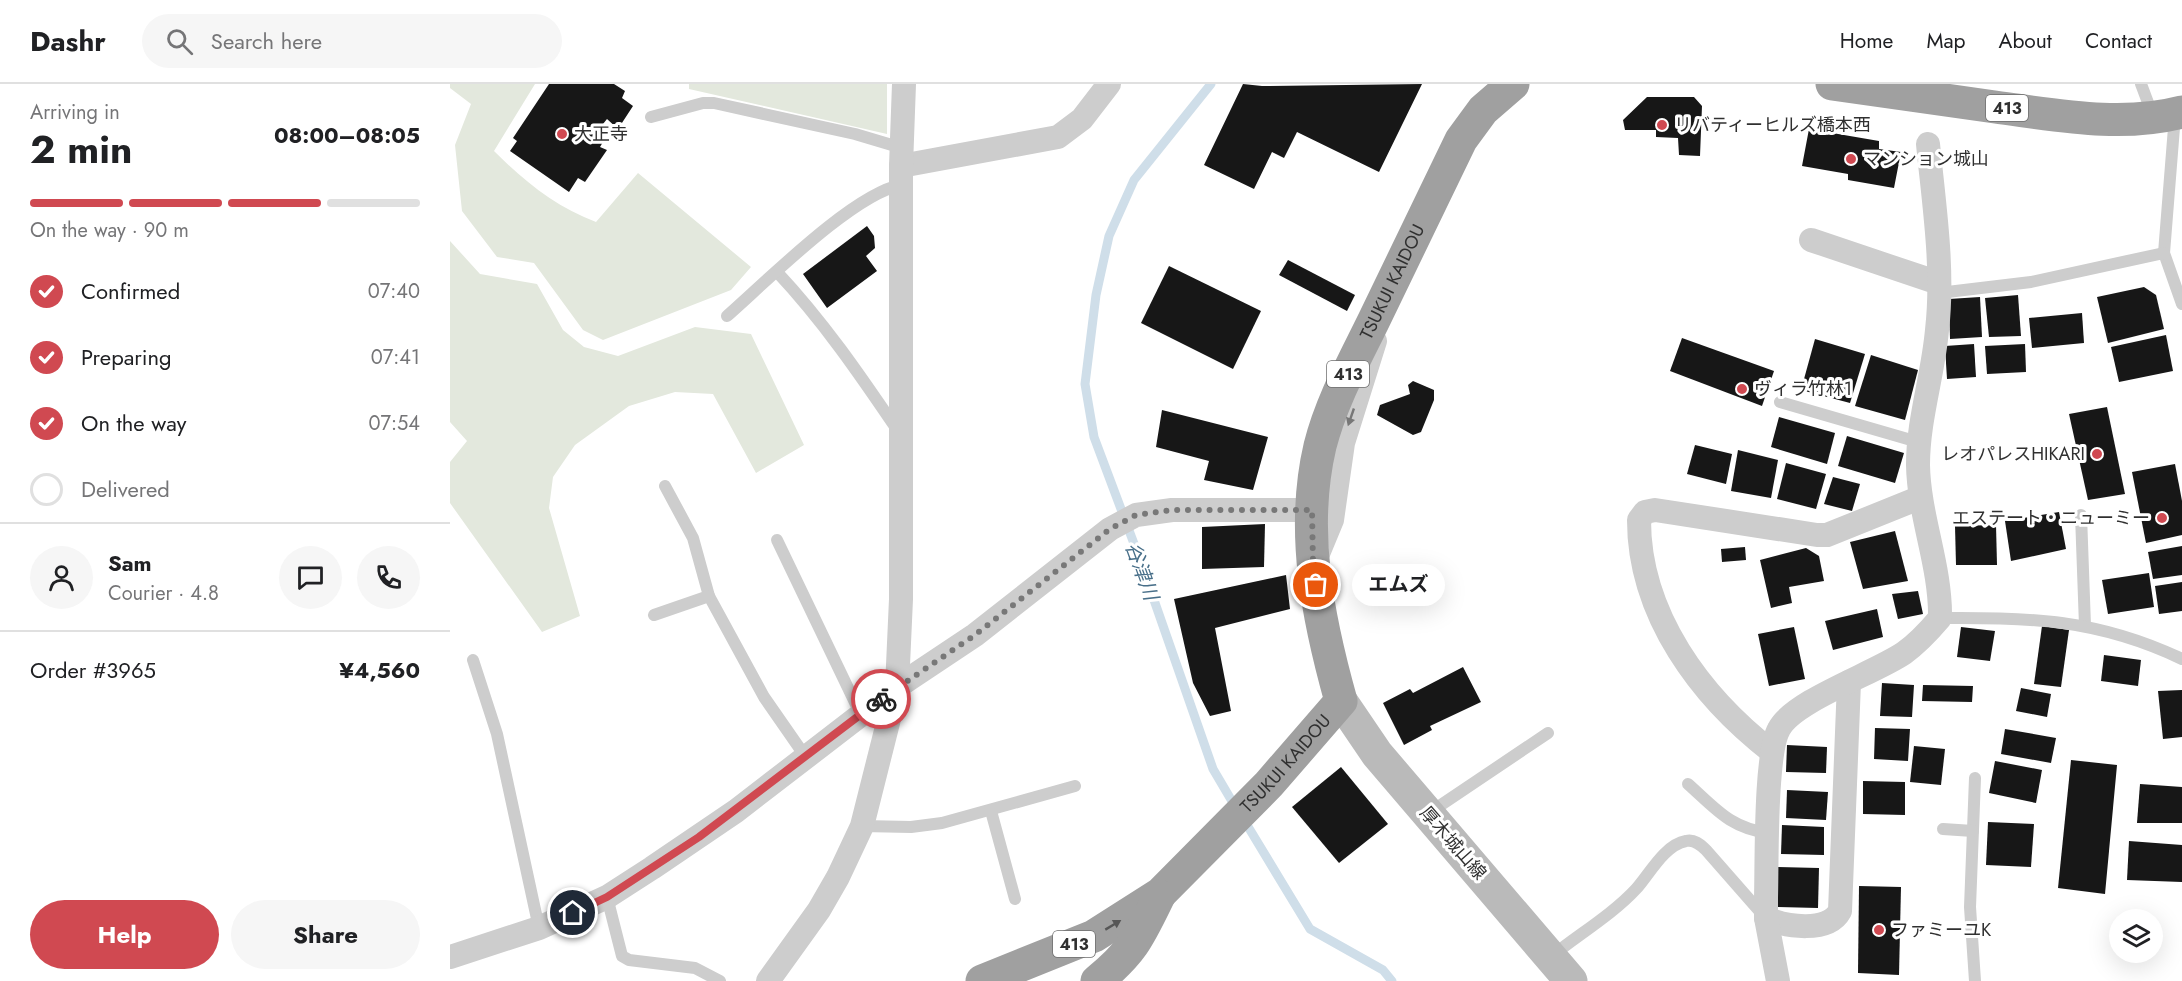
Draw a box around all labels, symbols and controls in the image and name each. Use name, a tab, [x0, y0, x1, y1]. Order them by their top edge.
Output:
search box	[142, 14, 562, 68]
text: Dashr	[30, 21, 106, 62]
icon: search	[163, 25, 196, 58]
text: Search here	[211, 25, 322, 57]
text: Home	[1840, 26, 1893, 56]
text: Map	[1926, 26, 1966, 56]
text: About	[1999, 26, 2052, 56]
text: Contact	[2085, 26, 2152, 56]
road number: 413	[1986, 95, 2028, 121]
text: Arriving in	[30, 98, 120, 127]
place label: リバティーヒルズ橋本西	[1674, 112, 1871, 138]
marker: リバティーヒルズ橋本西	[1655, 118, 1669, 132]
text: 08:00–08:05	[274, 119, 420, 151]
text: 2 min	[30, 121, 132, 178]
place label: 大正寺	[574, 121, 628, 147]
marker: 大正寺	[555, 127, 569, 141]
place label: マンション城山	[1863, 146, 1989, 172]
marker: マンション城山	[1844, 152, 1858, 166]
text: On the way · 90 m	[30, 216, 189, 245]
street label: TSUKUI KAIDOU	[1353, 220, 1431, 344]
icon: check	[30, 275, 63, 308]
text: Confirmed	[81, 275, 180, 307]
text: 07:40	[368, 277, 420, 306]
icon: check	[30, 341, 63, 374]
text: Preparing	[81, 341, 172, 373]
text: 07:41	[371, 343, 420, 372]
road number: 413	[1327, 361, 1369, 387]
place label: ヴィラ竹林1	[1754, 376, 1852, 402]
marker: ヴィラ竹林1	[1735, 382, 1749, 396]
icon: check	[30, 407, 63, 440]
text: On the way	[81, 407, 186, 439]
one-way arrow	[1346, 408, 1355, 426]
text: 07:54	[369, 409, 420, 438]
place label: レオパレスHIKARI	[1941, 441, 2085, 467]
marker: レオパレスHIKARI	[2090, 447, 2104, 461]
text: Delivered	[81, 473, 170, 505]
place label: エステート・ニューミー	[1952, 505, 2150, 531]
marker: エステート・ニューミー	[2155, 511, 2169, 525]
water label: 谷津川	[1118, 538, 1166, 606]
button: person	[30, 546, 93, 609]
button: chat	[279, 546, 342, 609]
button: phone	[357, 546, 420, 609]
text: Sam	[108, 547, 152, 579]
pin	[1290, 559, 1341, 610]
callout: エムズ	[1352, 564, 1445, 606]
icon: bag	[1299, 568, 1332, 601]
text: エムズ	[1369, 570, 1429, 599]
text: Courier · 4.8	[108, 579, 219, 608]
text: Order #3965	[30, 654, 156, 686]
text: ¥4,560	[339, 654, 420, 686]
courier	[851, 669, 911, 729]
icon: bike	[865, 683, 898, 716]
street label: TSUKUI KAIDOU	[1234, 708, 1337, 819]
street label: 厚木城山線	[1414, 801, 1492, 885]
pin	[547, 887, 598, 938]
icon: home	[556, 896, 589, 929]
button: Help	[30, 900, 219, 969]
button: Share	[231, 900, 420, 969]
map controls	[2109, 909, 2163, 963]
button: layers	[2109, 909, 2163, 963]
place label: ファミーユK	[1891, 917, 1992, 943]
one-way arrow	[1105, 919, 1121, 930]
marker: ファミーユK	[1872, 923, 1886, 937]
road number: 413	[1053, 931, 1095, 957]

